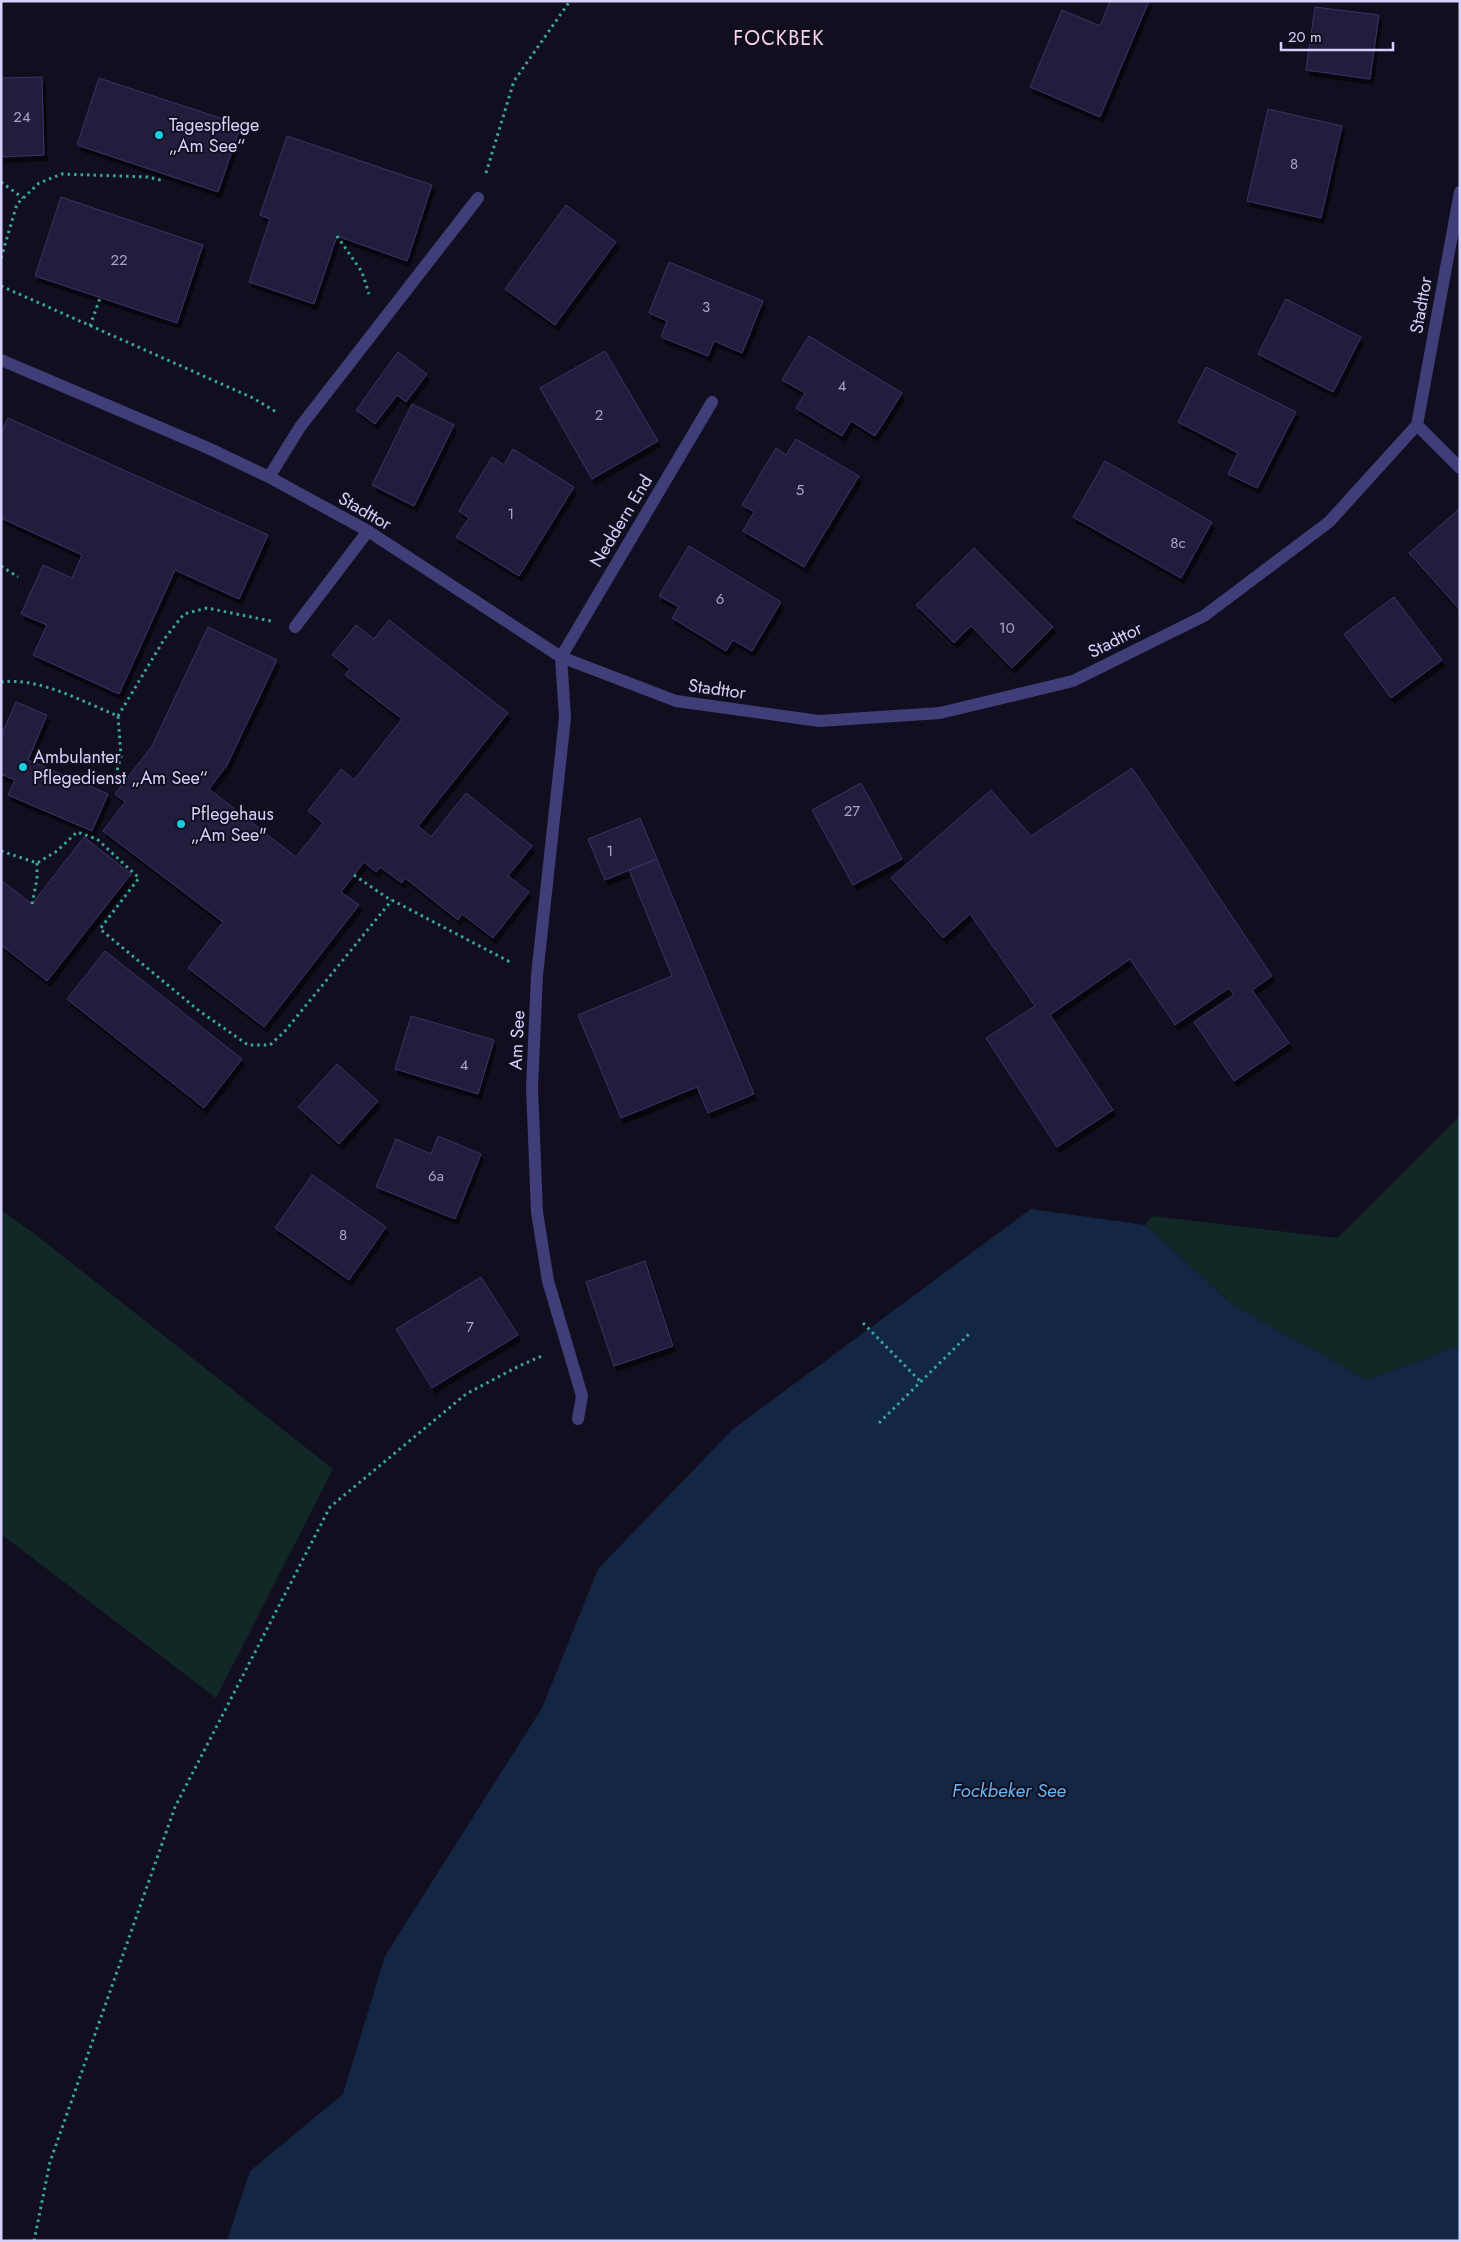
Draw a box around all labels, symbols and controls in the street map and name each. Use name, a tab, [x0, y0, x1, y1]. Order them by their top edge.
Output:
scale bar	[1281, 20, 1394, 52]
district label: FOCKBEK	[733, 24, 825, 53]
text: 20 m	[1288, 26, 1322, 48]
house number: 24	[13, 106, 31, 128]
place label: Tagespflege „Am See“	[169, 112, 259, 159]
marker: Tagespflege „Am See“	[153, 129, 165, 141]
house number: 8	[1290, 153, 1298, 175]
house number: 22	[110, 249, 128, 271]
street label: Stadttor	[1403, 273, 1439, 336]
house number: 3	[702, 296, 710, 318]
house number: 4	[838, 375, 847, 397]
house number: 2	[595, 404, 603, 426]
street label: Neddern End	[583, 470, 659, 572]
house number: 5	[796, 479, 804, 501]
street label: Stadttor	[333, 485, 397, 537]
house number: 1	[508, 503, 514, 525]
house number: 8c	[1170, 532, 1186, 554]
house number: 6	[716, 588, 724, 610]
street label: Stadttor	[1083, 615, 1147, 665]
house number: 10	[999, 617, 1015, 639]
street label: Stadttor	[687, 672, 748, 706]
place label: Ambulanter Pflegedienst „Am See“	[33, 744, 208, 791]
marker: Ambulanter Pflegedienst „Am See“	[17, 761, 29, 773]
house number: 27	[844, 800, 860, 822]
place label: Pflegehaus „Am See"	[191, 801, 274, 848]
marker: Pflegehaus „Am See"	[175, 818, 187, 830]
house number: 1	[607, 840, 613, 862]
street label: Am See	[502, 1009, 532, 1071]
house number: 4	[460, 1054, 469, 1076]
house number: 6a	[428, 1165, 444, 1187]
house number: 8	[339, 1224, 347, 1246]
house number: 7	[466, 1316, 474, 1338]
water label: Fockbeker See	[952, 1777, 1067, 1804]

